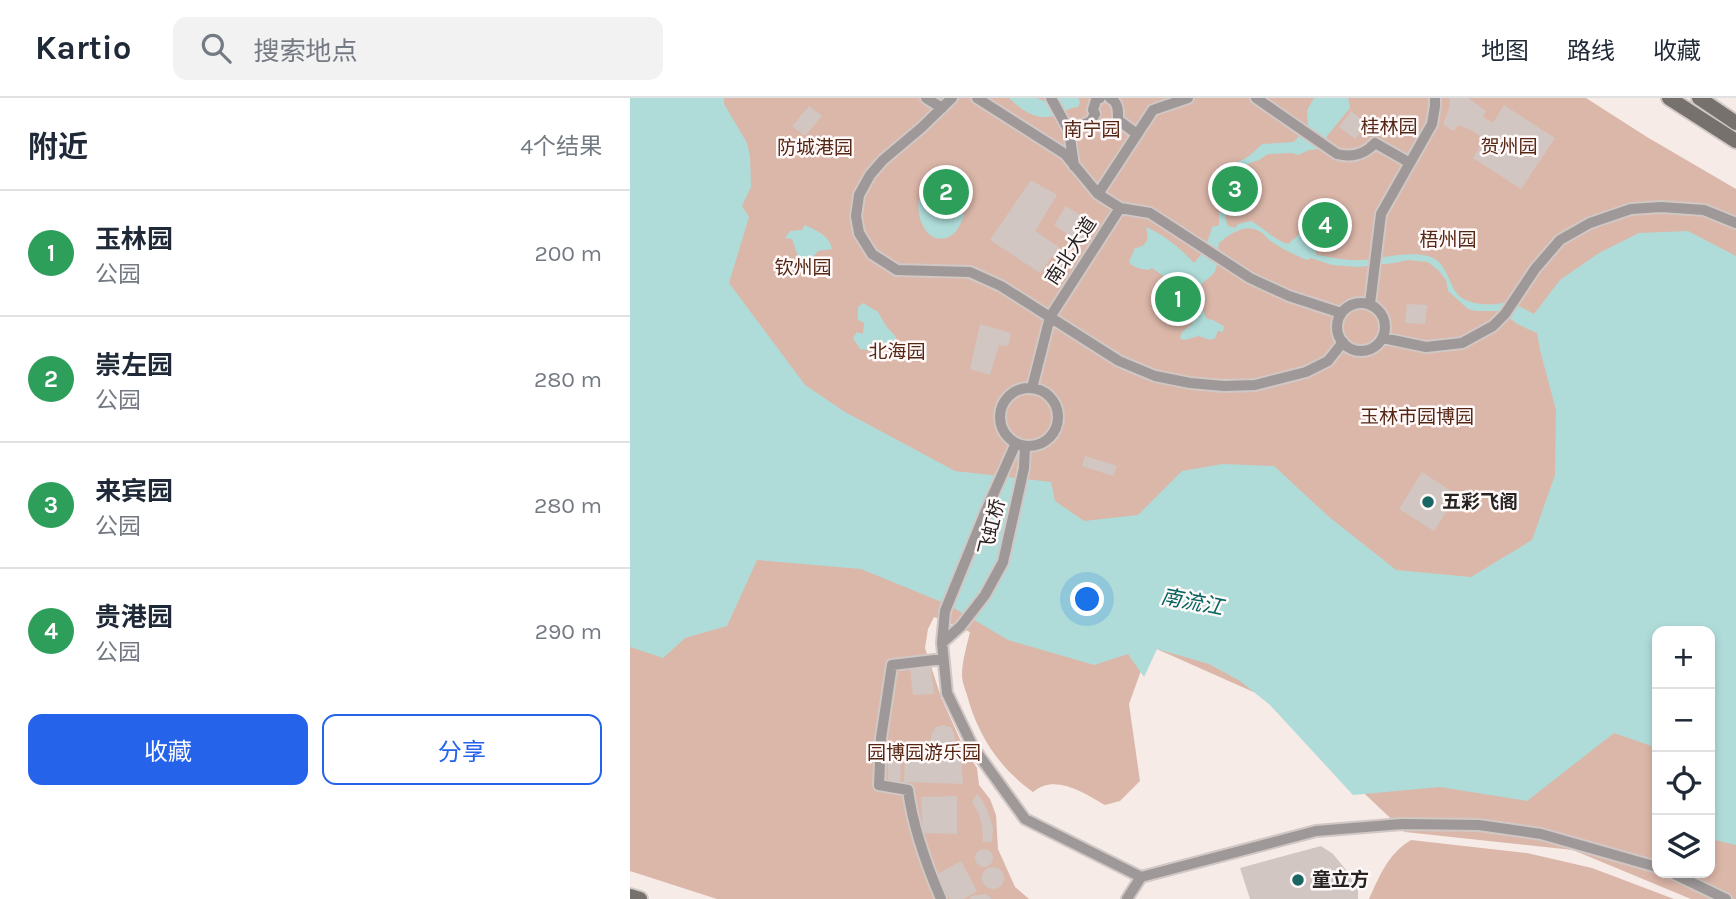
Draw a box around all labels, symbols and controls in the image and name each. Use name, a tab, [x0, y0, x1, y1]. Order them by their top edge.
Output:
search box	[173, 17, 663, 80]
text: Kartio	[35, 29, 131, 67]
icon: search	[197, 29, 235, 67]
text: 搜索地点	[253, 36, 357, 67]
text: 地图	[1481, 37, 1529, 65]
text: 路线	[1567, 37, 1615, 65]
text: 收藏	[1653, 37, 1701, 65]
park label: 桂林园	[1360, 116, 1418, 138]
park label: 南宁园	[1063, 119, 1121, 141]
text: 附近	[28, 129, 88, 165]
text: 4个结果	[520, 133, 602, 160]
park label: 贺州园	[1480, 136, 1538, 158]
park label: 防城港园	[777, 137, 853, 159]
pin: 3	[1212, 163, 1258, 215]
pin: 2	[923, 166, 969, 218]
pin: 4	[1302, 199, 1348, 251]
street label: 南北大道	[1041, 213, 1101, 289]
text: 玉林园	[95, 224, 173, 255]
park label: 梧州园	[1419, 229, 1477, 251]
text: 1	[47, 240, 55, 267]
text: 200 m	[534, 240, 602, 267]
park label: 钦州园	[774, 257, 832, 279]
text: 公园	[95, 261, 141, 288]
pin: 1	[1155, 273, 1201, 325]
park label: 北海园	[868, 341, 926, 363]
text: 崇左园	[95, 350, 173, 381]
text: 2	[44, 366, 58, 393]
text: 280 m	[534, 366, 602, 393]
text: 公园	[95, 387, 141, 414]
park label: 玉林市园博园	[1360, 406, 1474, 428]
text: 来宾园	[95, 476, 173, 507]
place label: 五彩飞阁	[1442, 491, 1518, 513]
text: 3	[44, 492, 58, 519]
text: 280 m	[534, 492, 602, 519]
marker: 五彩飞阁	[1420, 494, 1436, 510]
street label: 飞虹桥	[974, 497, 1010, 557]
text: 公园	[95, 513, 141, 540]
your location	[1070, 582, 1104, 616]
water label: 南流江	[1159, 584, 1227, 620]
text: 贵港园	[95, 602, 173, 633]
text: 4	[44, 618, 58, 645]
text: 290 m	[535, 618, 602, 645]
map controls	[1652, 626, 1715, 878]
button: +	[1652, 626, 1715, 689]
text: 公园	[95, 639, 141, 666]
button: −	[1652, 689, 1715, 752]
button: 收藏	[28, 714, 308, 785]
button: 分享	[322, 714, 602, 785]
park label: 园博园游乐园	[867, 742, 981, 764]
button: locate	[1652, 752, 1715, 815]
button: layers	[1652, 815, 1715, 878]
place label: 童立方	[1312, 869, 1369, 891]
marker: 童立方	[1290, 872, 1306, 888]

